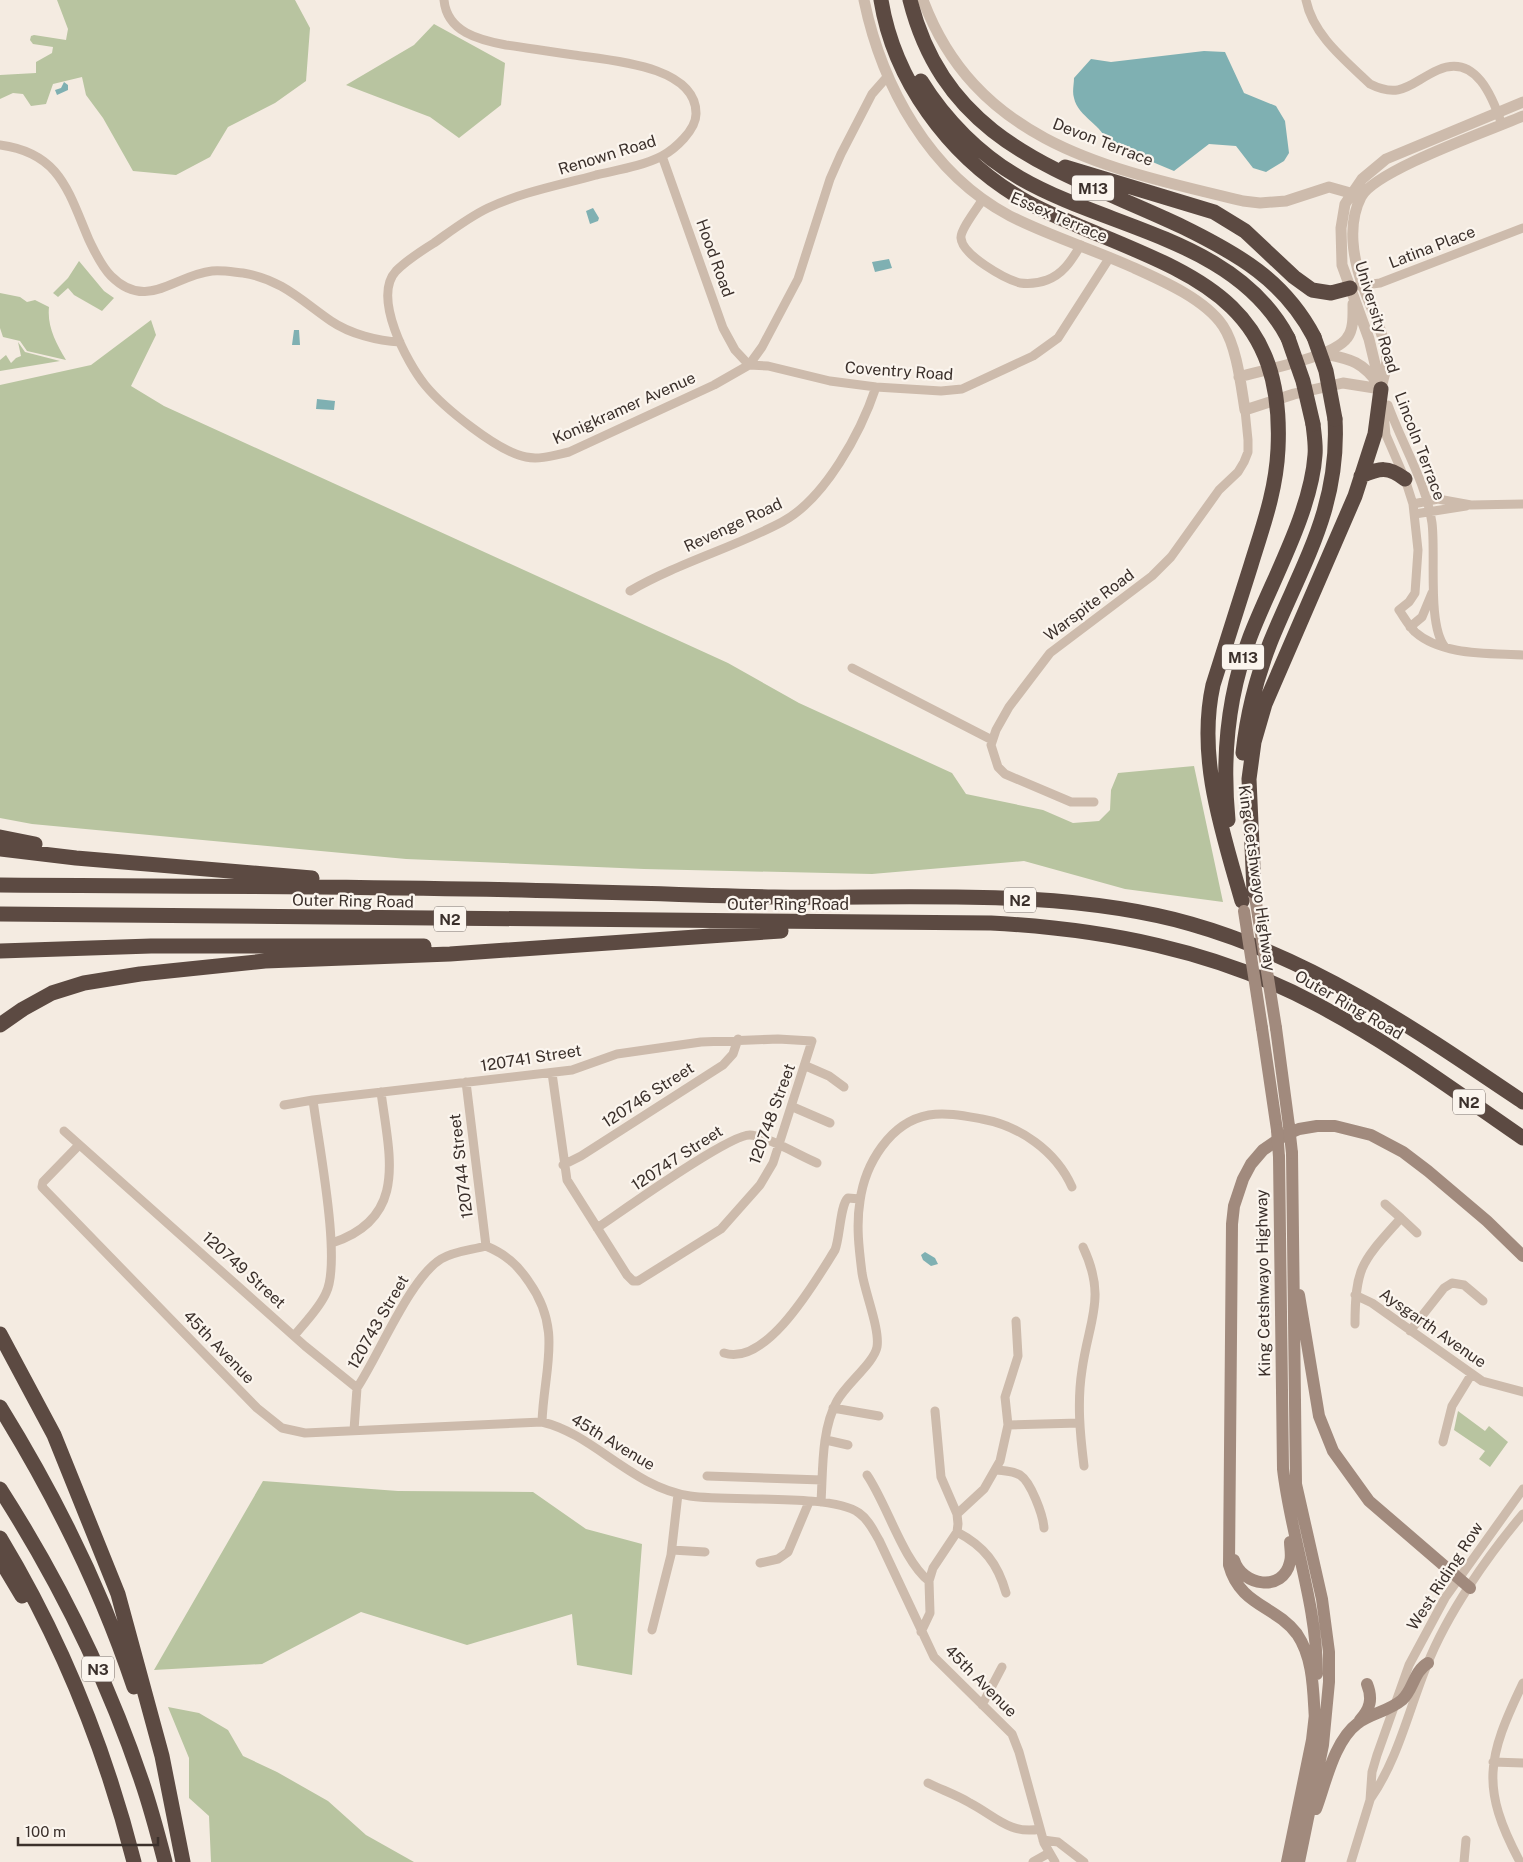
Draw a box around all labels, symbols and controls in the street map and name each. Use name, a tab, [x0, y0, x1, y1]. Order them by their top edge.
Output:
street label: Devon Terrace	[1050, 114, 1156, 170]
street label: Renown Road	[556, 131, 658, 179]
road number: M13	[1072, 176, 1114, 200]
street label: Essex Terrace	[1008, 188, 1110, 246]
street label: Hood Road	[692, 216, 738, 300]
street label: Latina Place	[1386, 222, 1478, 272]
street label: University Road	[1351, 259, 1403, 375]
street label: Coventry Road	[844, 358, 954, 384]
street label: Konigkramer Avenue	[550, 368, 698, 448]
street label: Lincoln Terrace	[1391, 389, 1449, 503]
street label: Revenge Road	[681, 494, 785, 556]
street label: Warspite Road	[1040, 565, 1138, 645]
road number: M13	[1222, 644, 1264, 670]
street label: King Cetshwayo Highway	[1235, 784, 1280, 973]
road number: N2	[1004, 888, 1036, 912]
street label: Outer Ring Road	[292, 890, 414, 912]
street label: Outer Ring Road	[727, 895, 849, 914]
road number: N2	[434, 906, 466, 932]
street label: Outer Ring Road	[1291, 966, 1407, 1044]
street label: 120741 Street	[479, 1041, 583, 1075]
street label: 120746 Street	[599, 1058, 697, 1132]
street label: 120748 Street	[745, 1061, 799, 1167]
road number: N2	[1453, 1090, 1485, 1114]
street label: 120744 Street	[445, 1113, 477, 1219]
street label: 120747 Street	[628, 1121, 726, 1195]
street label: King Cetshwayo Highway	[1252, 1189, 1274, 1377]
street label: 120749 Street	[198, 1228, 290, 1312]
street label: 120743 Street	[343, 1272, 413, 1372]
street label: Aysgarth Avenue	[1376, 1284, 1490, 1372]
street label: 45th Avenue	[179, 1306, 259, 1388]
street label: 45th Avenue	[568, 1410, 658, 1474]
street label: West Riding Row	[1403, 1518, 1487, 1634]
street label: 45th Avenue	[941, 1641, 1021, 1721]
road number: N3	[82, 1656, 114, 1682]
scale bar	[18, 1814, 158, 1846]
text: 100 m	[25, 1823, 66, 1840]

